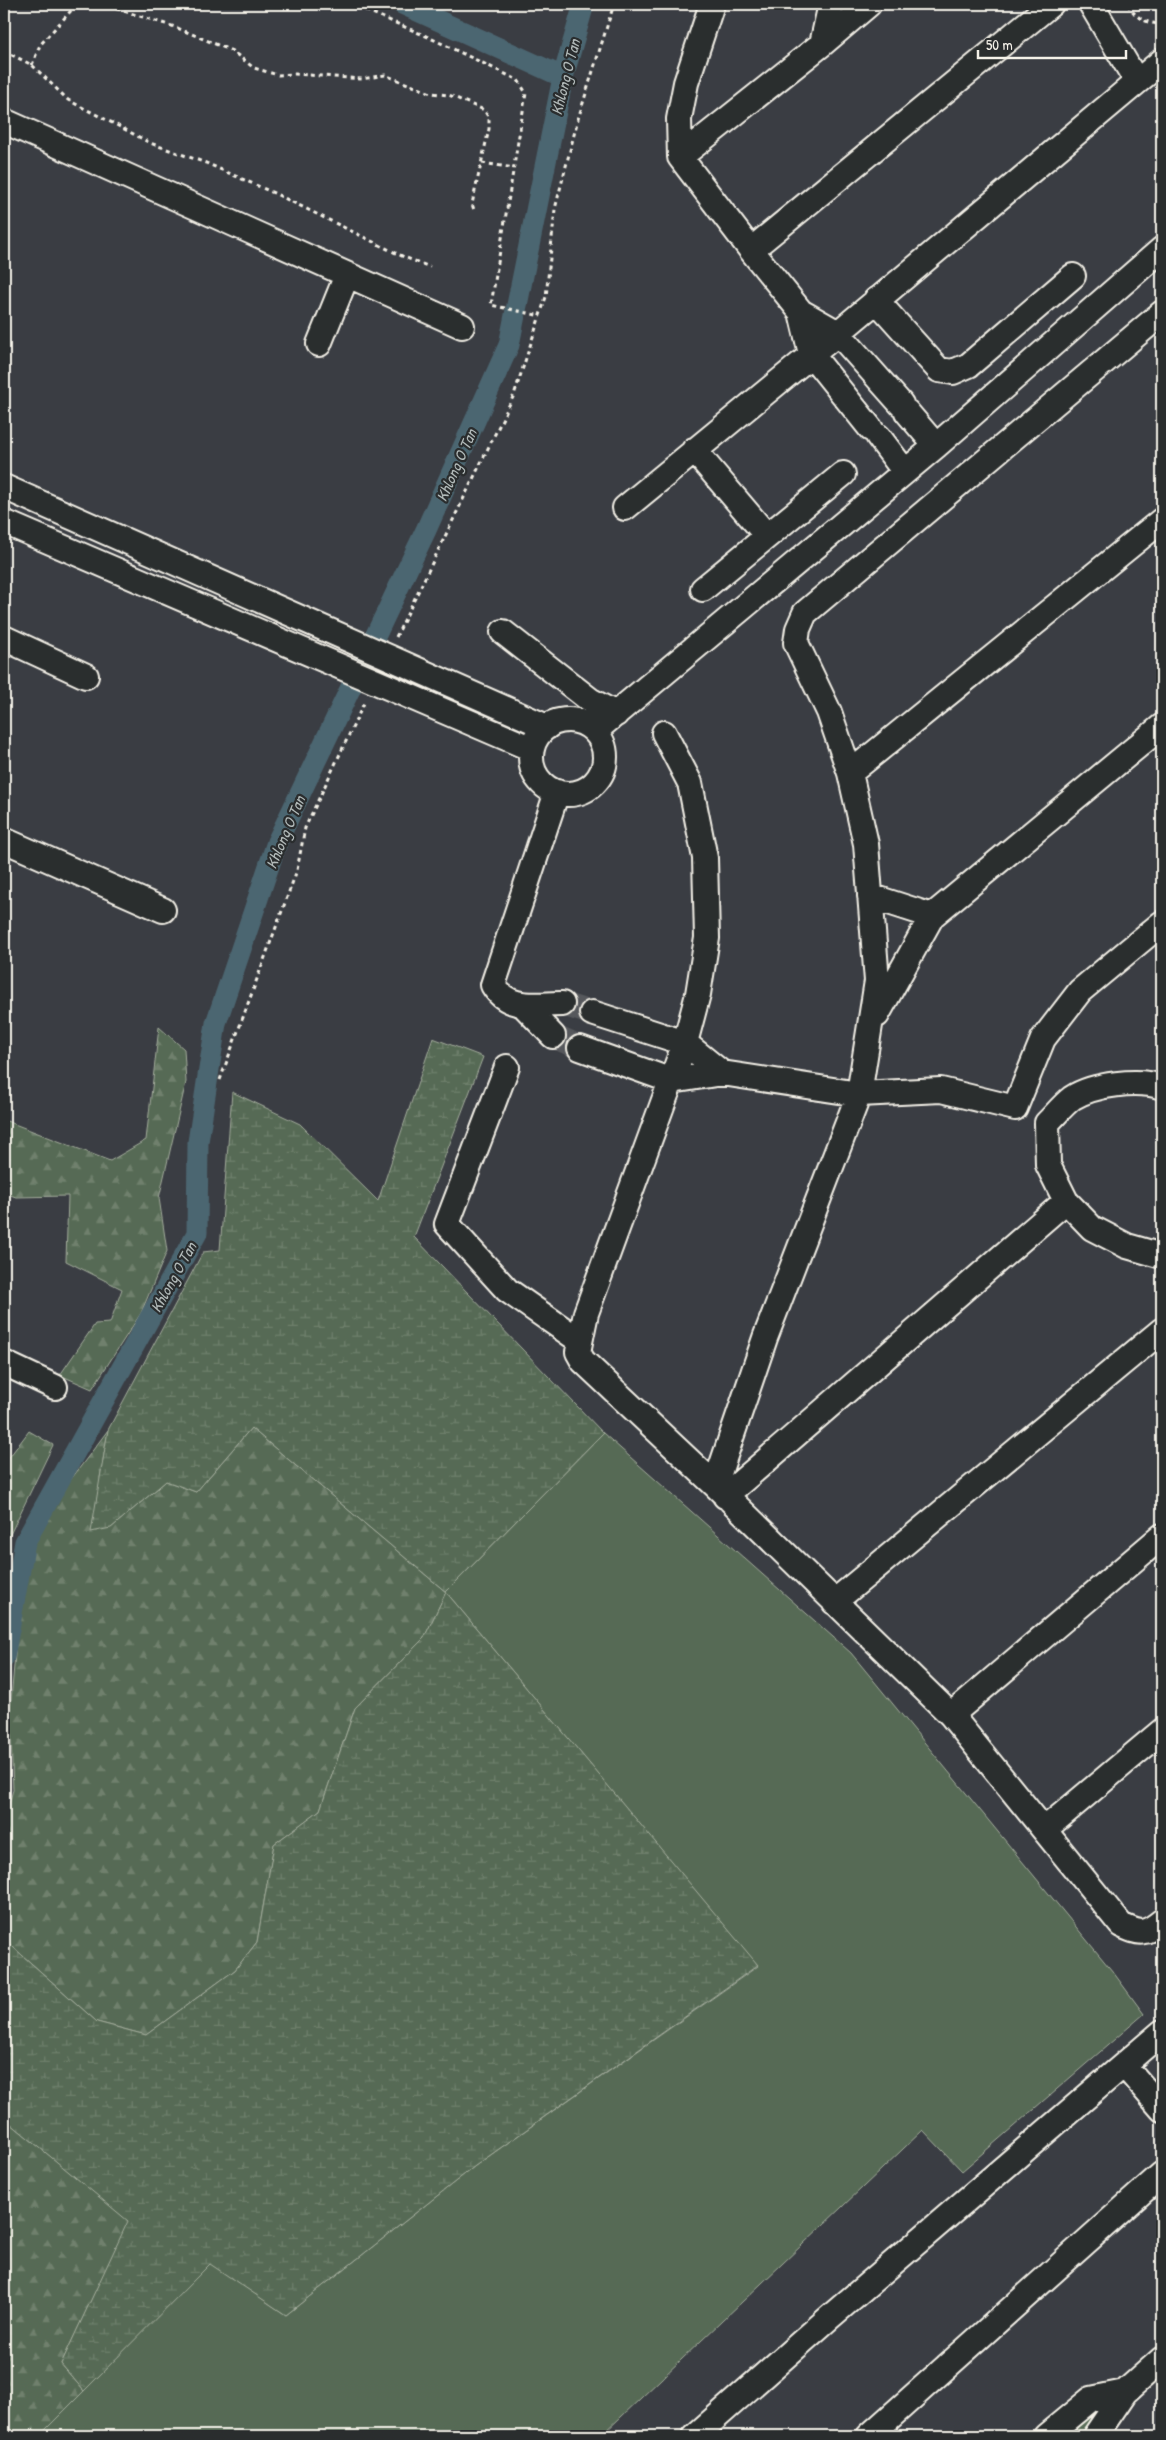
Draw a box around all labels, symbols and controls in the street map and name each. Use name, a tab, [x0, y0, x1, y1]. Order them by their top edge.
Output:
scale bar	[978, 28, 1126, 60]
text: 50 m	[986, 34, 1013, 55]
water label: Khlong O Tan	[545, 35, 585, 117]
water label: Khlong O Tan	[430, 424, 483, 505]
water label: Khlong O Tan	[260, 790, 311, 872]
water label: Khlong O Tan	[145, 1236, 202, 1316]

